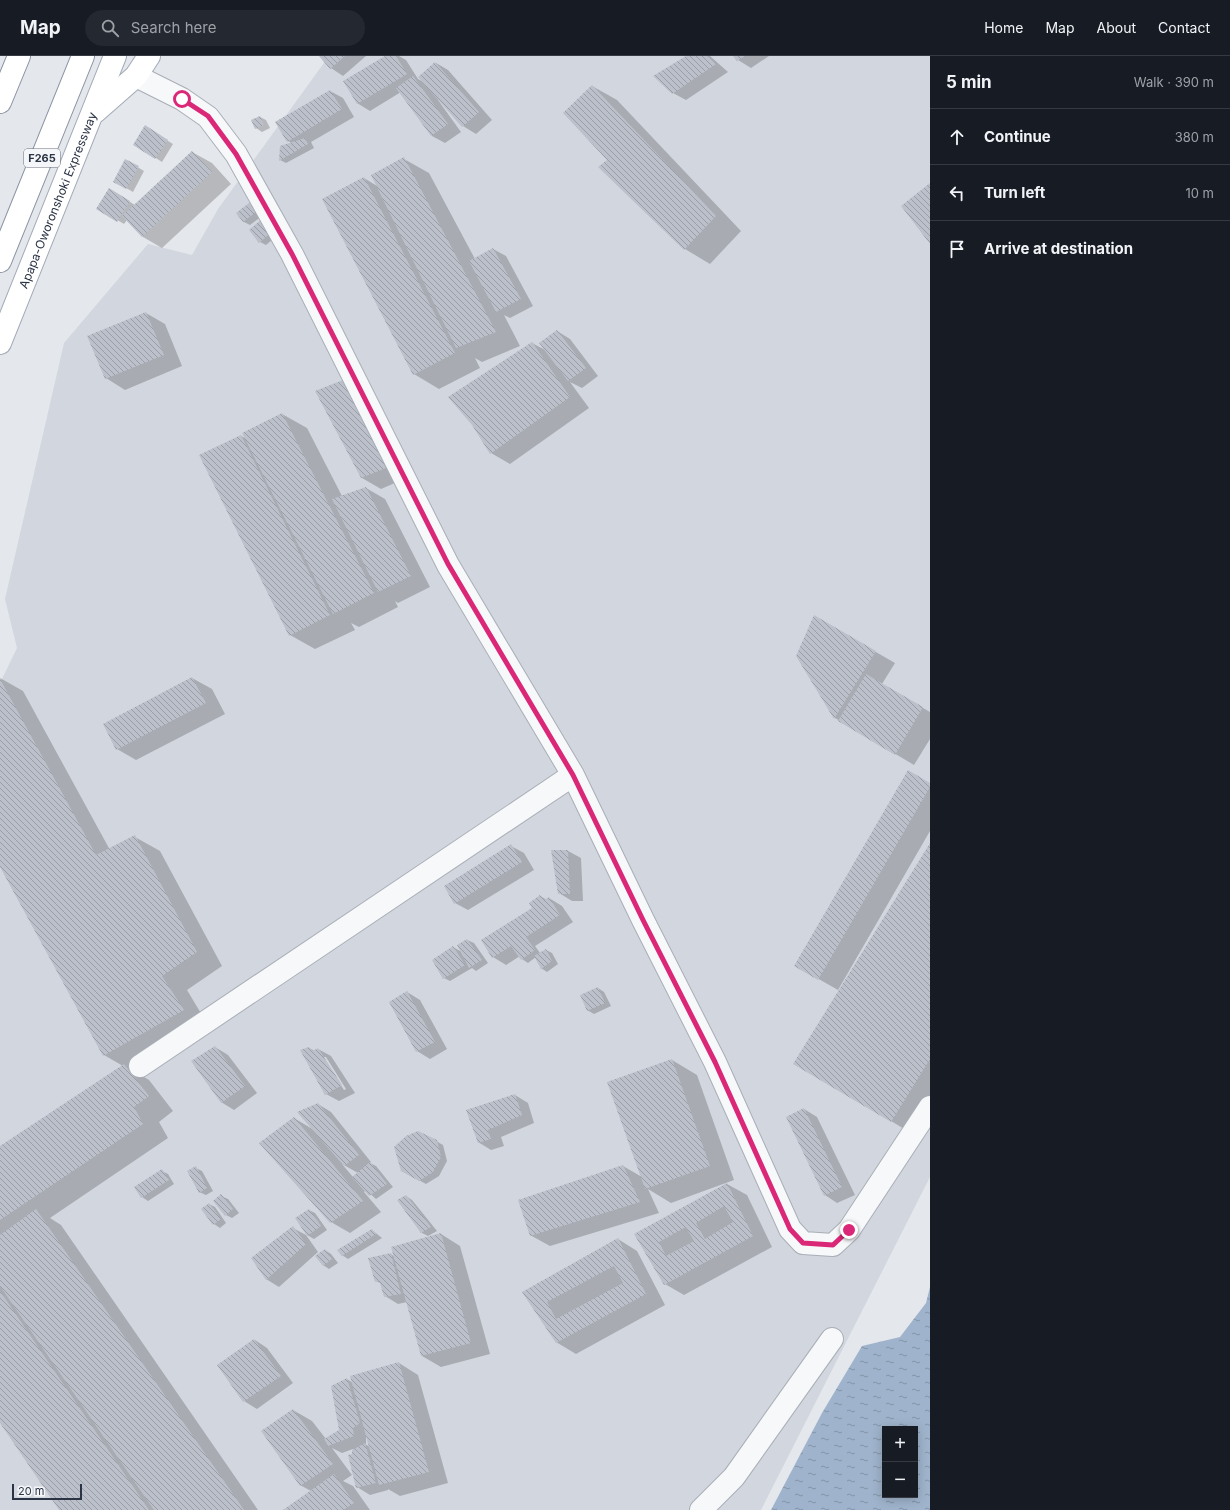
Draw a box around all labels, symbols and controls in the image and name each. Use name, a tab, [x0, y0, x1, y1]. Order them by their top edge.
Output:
search box	[85, 10, 365, 46]
text: Map	[20, 16, 61, 39]
icon: search	[99, 17, 121, 39]
text: Search here	[131, 18, 216, 37]
text: Home	[984, 19, 1023, 36]
text: Map	[1045, 19, 1075, 36]
text: About	[1097, 19, 1136, 36]
text: Contact	[1158, 19, 1210, 36]
text: 5 min	[946, 72, 992, 92]
text: Walk · 390 m	[1134, 74, 1214, 90]
route start	[173, 90, 191, 108]
street label: Apapa-Oworonshoki Expressway	[15, 109, 99, 290]
icon: ahead	[946, 126, 968, 148]
text: Continue	[984, 127, 1051, 146]
text: 380 m	[1175, 129, 1214, 145]
road number: F265	[24, 149, 60, 167]
icon: left	[946, 182, 968, 204]
text: Turn left	[984, 183, 1045, 202]
text: 10 m	[1185, 185, 1214, 201]
icon: arrive	[946, 238, 968, 260]
text: Arrive at destination	[984, 239, 1133, 258]
route end	[840, 1221, 858, 1239]
map controls	[882, 1426, 918, 1498]
button: +	[882, 1426, 918, 1462]
button: −	[882, 1462, 918, 1498]
scale bar	[12, 1482, 82, 1501]
text: 20 m	[18, 1484, 44, 1498]

